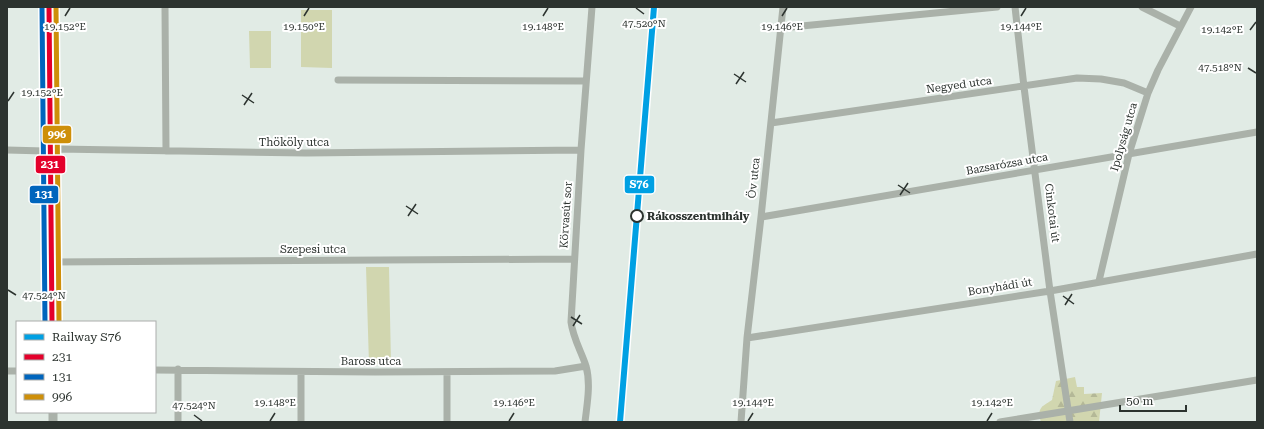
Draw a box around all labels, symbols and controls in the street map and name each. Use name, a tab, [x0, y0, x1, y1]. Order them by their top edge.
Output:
text: 47.520°N	[622, 18, 666, 29]
text: 19.152°E	[44, 21, 86, 32]
text: 19.150°E	[283, 21, 325, 32]
text: 19.148°E	[522, 21, 564, 32]
text: 19.146°E	[761, 21, 803, 32]
text: 19.144°E	[1000, 21, 1042, 32]
text: 19.142°E	[1201, 24, 1243, 35]
text: 47.518°N	[1198, 62, 1242, 73]
street label: Negyed utca	[925, 74, 993, 96]
text: 19.152°E	[21, 87, 63, 98]
street label: Ipolyság utca	[1108, 101, 1140, 173]
line badge: 996	[42, 125, 72, 144]
text: 996	[48, 128, 66, 141]
street label: Thököly utca	[259, 136, 329, 149]
street label: Bazsarózsa utca	[965, 150, 1049, 178]
line badge: 231	[35, 155, 66, 174]
street label: Öv utca	[744, 157, 763, 199]
text: 231	[41, 158, 59, 171]
line badge: S76	[624, 175, 655, 194]
text: S76	[629, 178, 649, 191]
street label: Körvasút sor	[557, 181, 575, 249]
street label: Cinkotai út	[1042, 183, 1062, 243]
line badge: 131	[29, 185, 59, 204]
text: 131	[35, 188, 53, 201]
marker: Rákosszentmihály	[630, 209, 644, 223]
place label: Rákosszentmihály	[647, 210, 750, 223]
street label: Szepesi utca	[280, 243, 346, 256]
street label: Bonyhádi út	[967, 276, 1033, 298]
text: 47.524°N	[22, 290, 66, 301]
legend	[16, 321, 156, 413]
text: Railway S76	[52, 330, 122, 344]
text: 231	[52, 350, 72, 364]
street label: Baross utca	[341, 355, 401, 368]
text: 131	[52, 370, 72, 384]
scale bar	[1120, 387, 1186, 413]
text: 996	[52, 390, 72, 404]
text: 50 m	[1126, 394, 1153, 408]
text: 19.148°E	[254, 397, 296, 408]
text: 19.146°E	[493, 397, 535, 408]
text: 19.144°E	[732, 397, 774, 408]
text: 19.142°E	[971, 397, 1013, 408]
text: 47.524°N	[172, 400, 216, 411]

